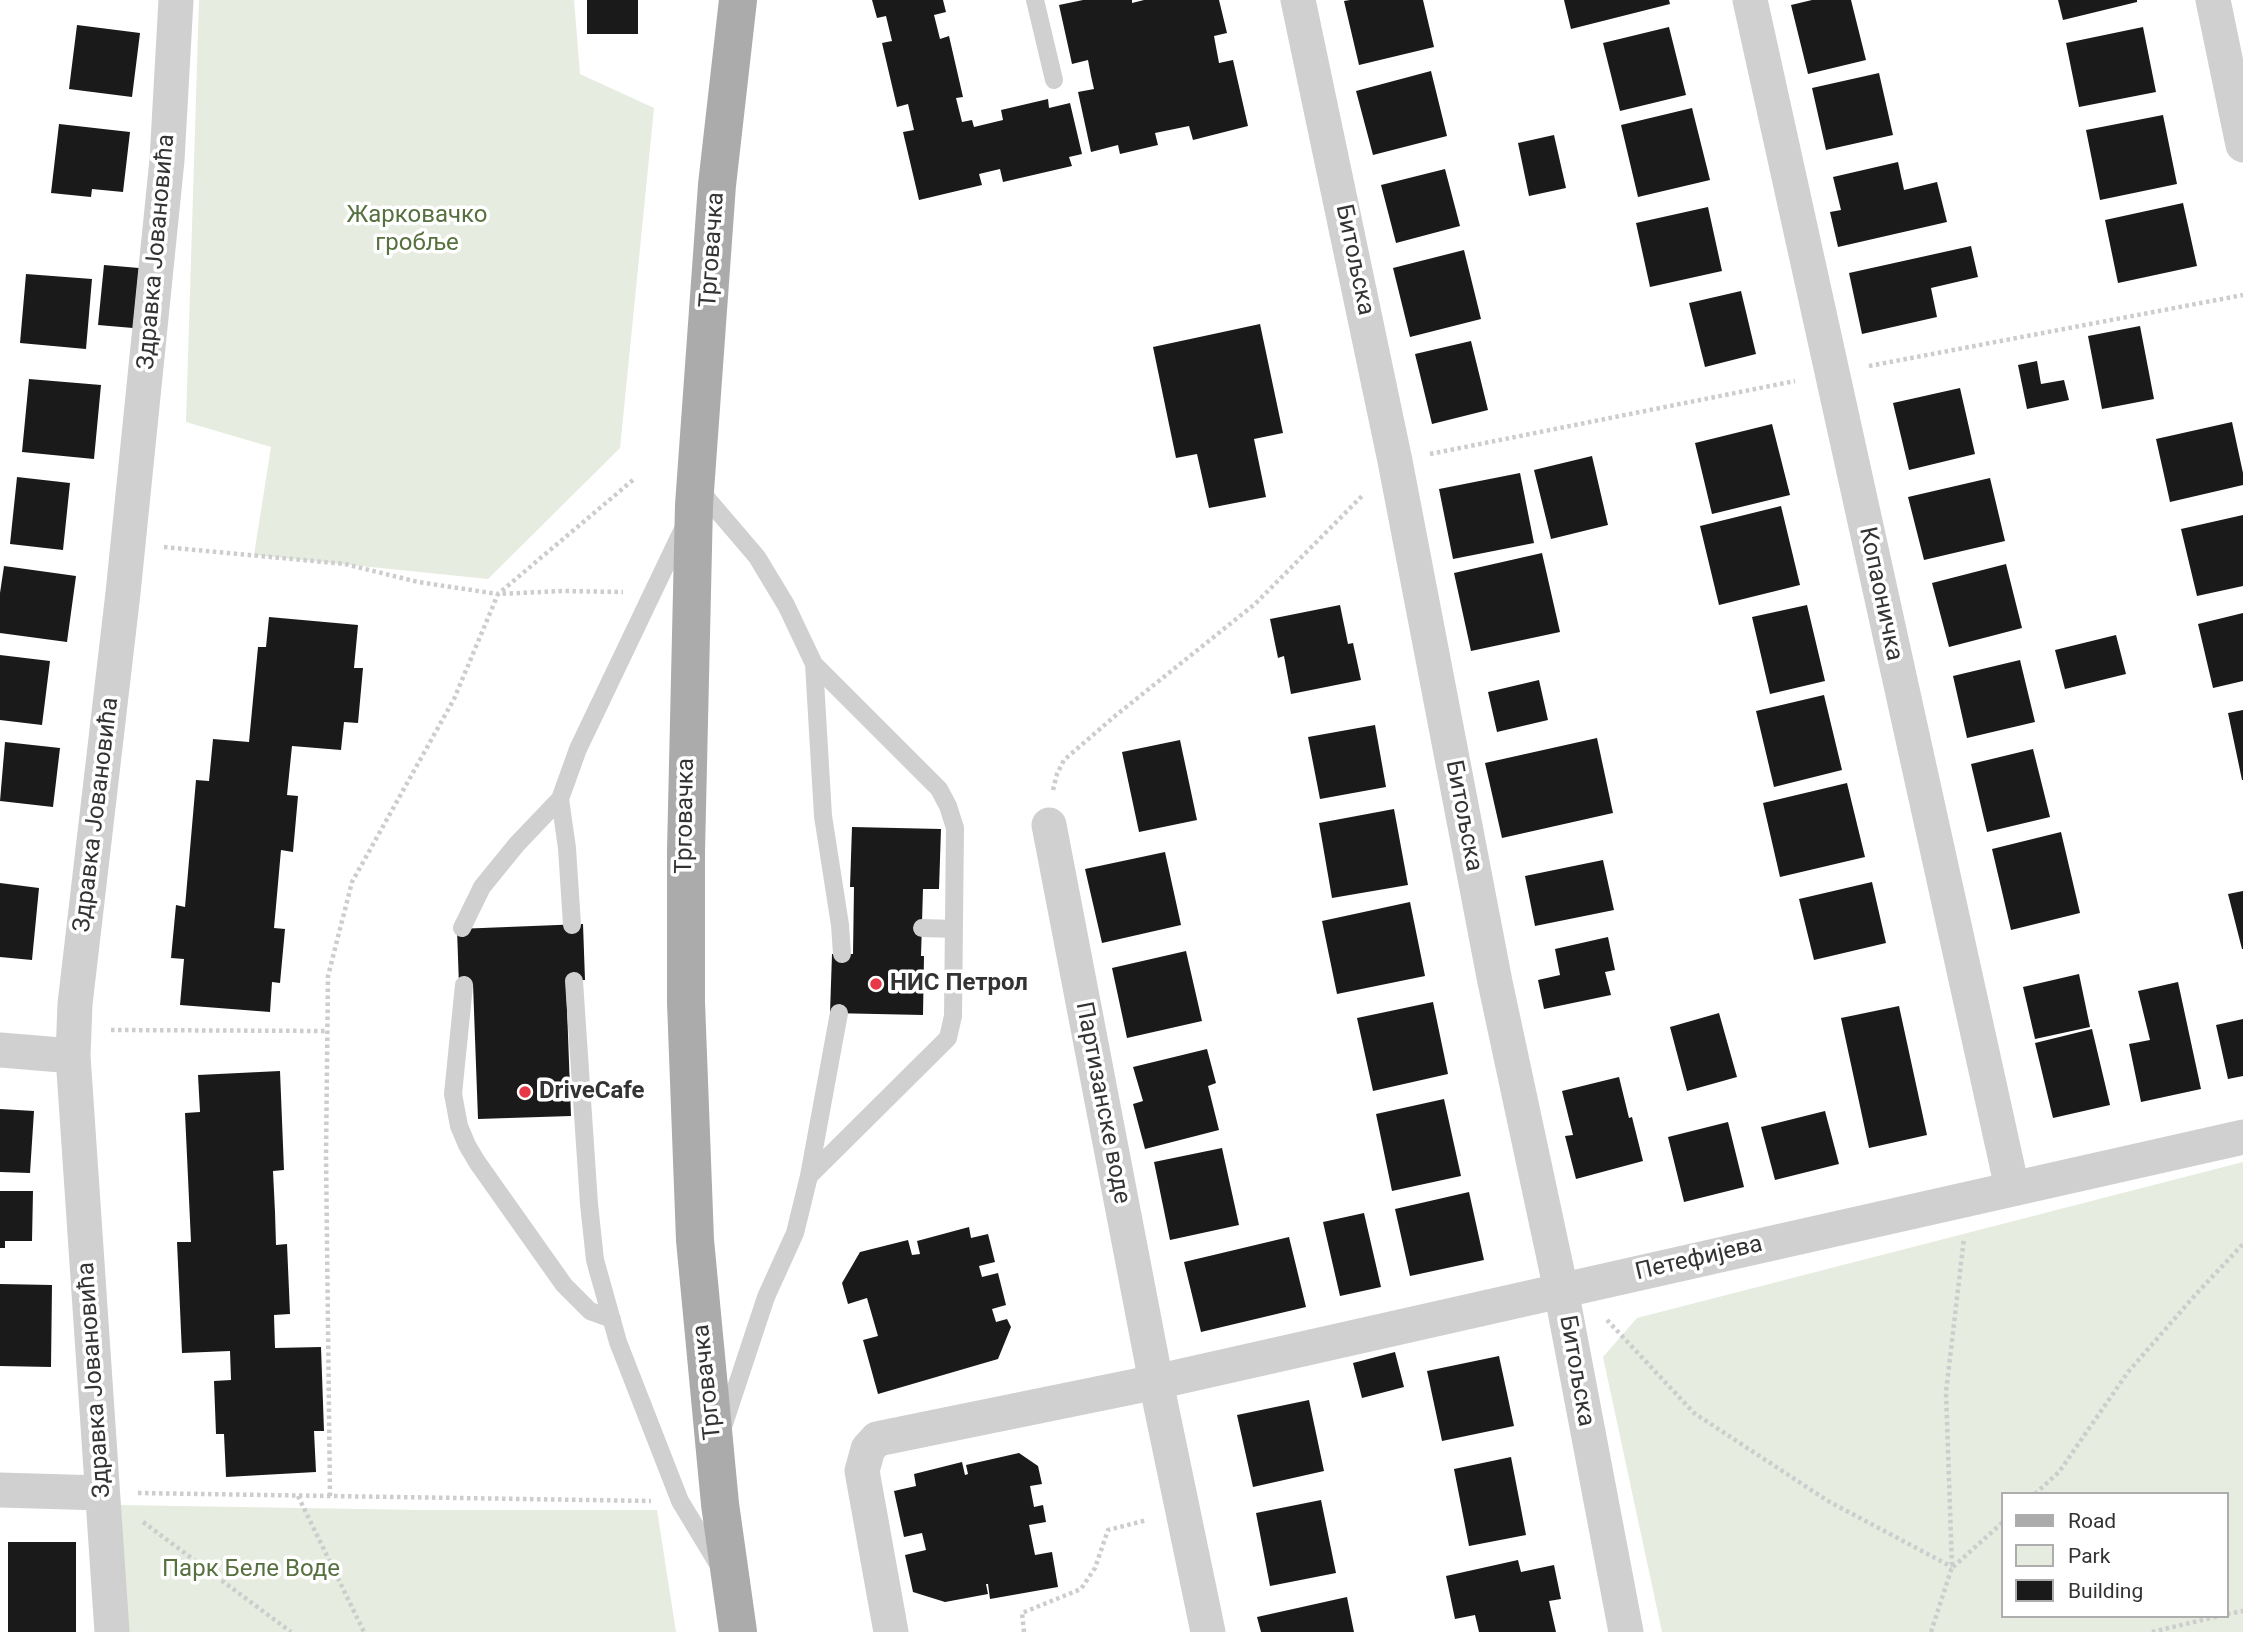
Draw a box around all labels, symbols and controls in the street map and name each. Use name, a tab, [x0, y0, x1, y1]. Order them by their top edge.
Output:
street label: Здравка Јовановића	[132, 133, 182, 371]
street label: Трговачка	[695, 191, 731, 309]
park label: Жарковачко гробље	[347, 202, 487, 258]
street label: Битољска	[1328, 202, 1380, 318]
street label: Копаоничка	[1852, 524, 1908, 664]
street label: Здравка Јовановића	[68, 696, 126, 934]
street label: Трговачка	[671, 758, 701, 874]
street label: Битољска	[1438, 758, 1488, 874]
place label: НИС Петрол	[890, 970, 1028, 998]
marker: НИС Петрол	[868, 976, 884, 992]
street label: Партизанске воде	[1068, 1000, 1136, 1206]
place label: DriveCafe	[539, 1078, 645, 1106]
marker: DriveCafe	[517, 1084, 533, 1100]
street label: Петефијева	[1633, 1230, 1765, 1288]
street label: Здравка Јовановића	[72, 1261, 118, 1499]
street label: Битољска	[1552, 1313, 1600, 1429]
street label: Трговачка	[688, 1323, 728, 1441]
legend	[2002, 1492, 2229, 1618]
text: Road	[2068, 1509, 2116, 1533]
text: Park	[2068, 1544, 2110, 1568]
park label: Парк Беле Воде	[162, 1556, 340, 1584]
text: Building	[2068, 1579, 2143, 1603]

